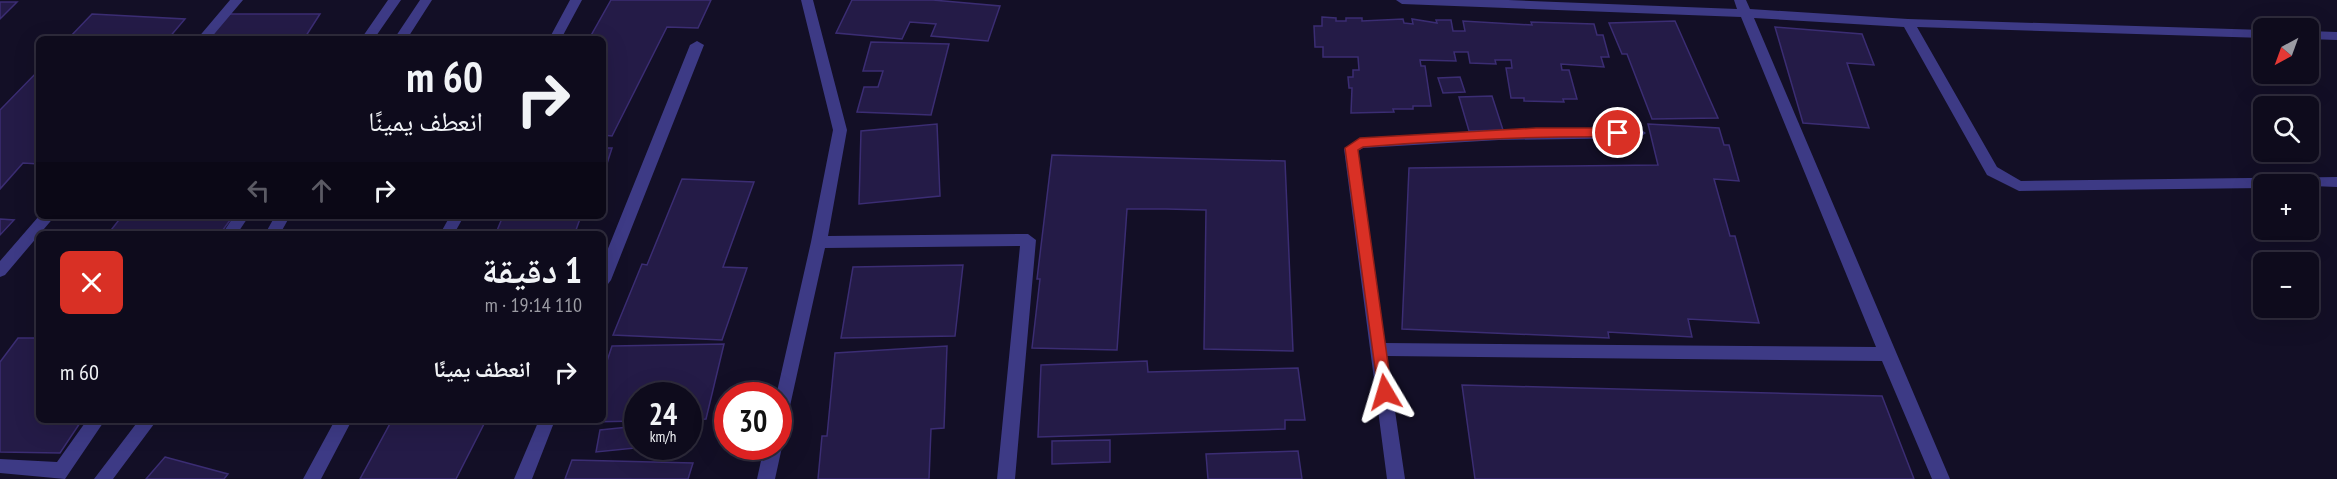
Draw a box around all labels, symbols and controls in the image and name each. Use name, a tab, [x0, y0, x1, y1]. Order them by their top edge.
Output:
north arrow	[2253, 18, 2319, 84]
map controls	[2253, 18, 2319, 318]
text: 60 m	[406, 49, 483, 104]
icon: right	[504, 60, 582, 138]
button: search	[2253, 96, 2319, 162]
text: انعطف يمينًا	[368, 104, 483, 138]
pin	[1592, 107, 1643, 158]
icon: arrive	[1601, 116, 1634, 149]
icon: left	[242, 174, 275, 207]
icon: ahead	[305, 174, 338, 207]
icon: right	[368, 174, 401, 207]
button: +	[2253, 174, 2319, 240]
text: 1 دقيقة	[482, 246, 582, 293]
button: close	[60, 251, 123, 314]
button: −	[2253, 252, 2319, 318]
text: 110 m · 19:14	[485, 292, 582, 318]
text: انعطف يمينًا	[433, 355, 531, 383]
icon: right	[549, 356, 582, 389]
text: 60 m	[60, 358, 99, 386]
position arrow	[1353, 360, 1417, 424]
speed limit sign: 30	[714, 382, 792, 460]
text: 24	[649, 394, 677, 433]
text: km/h	[650, 427, 676, 446]

